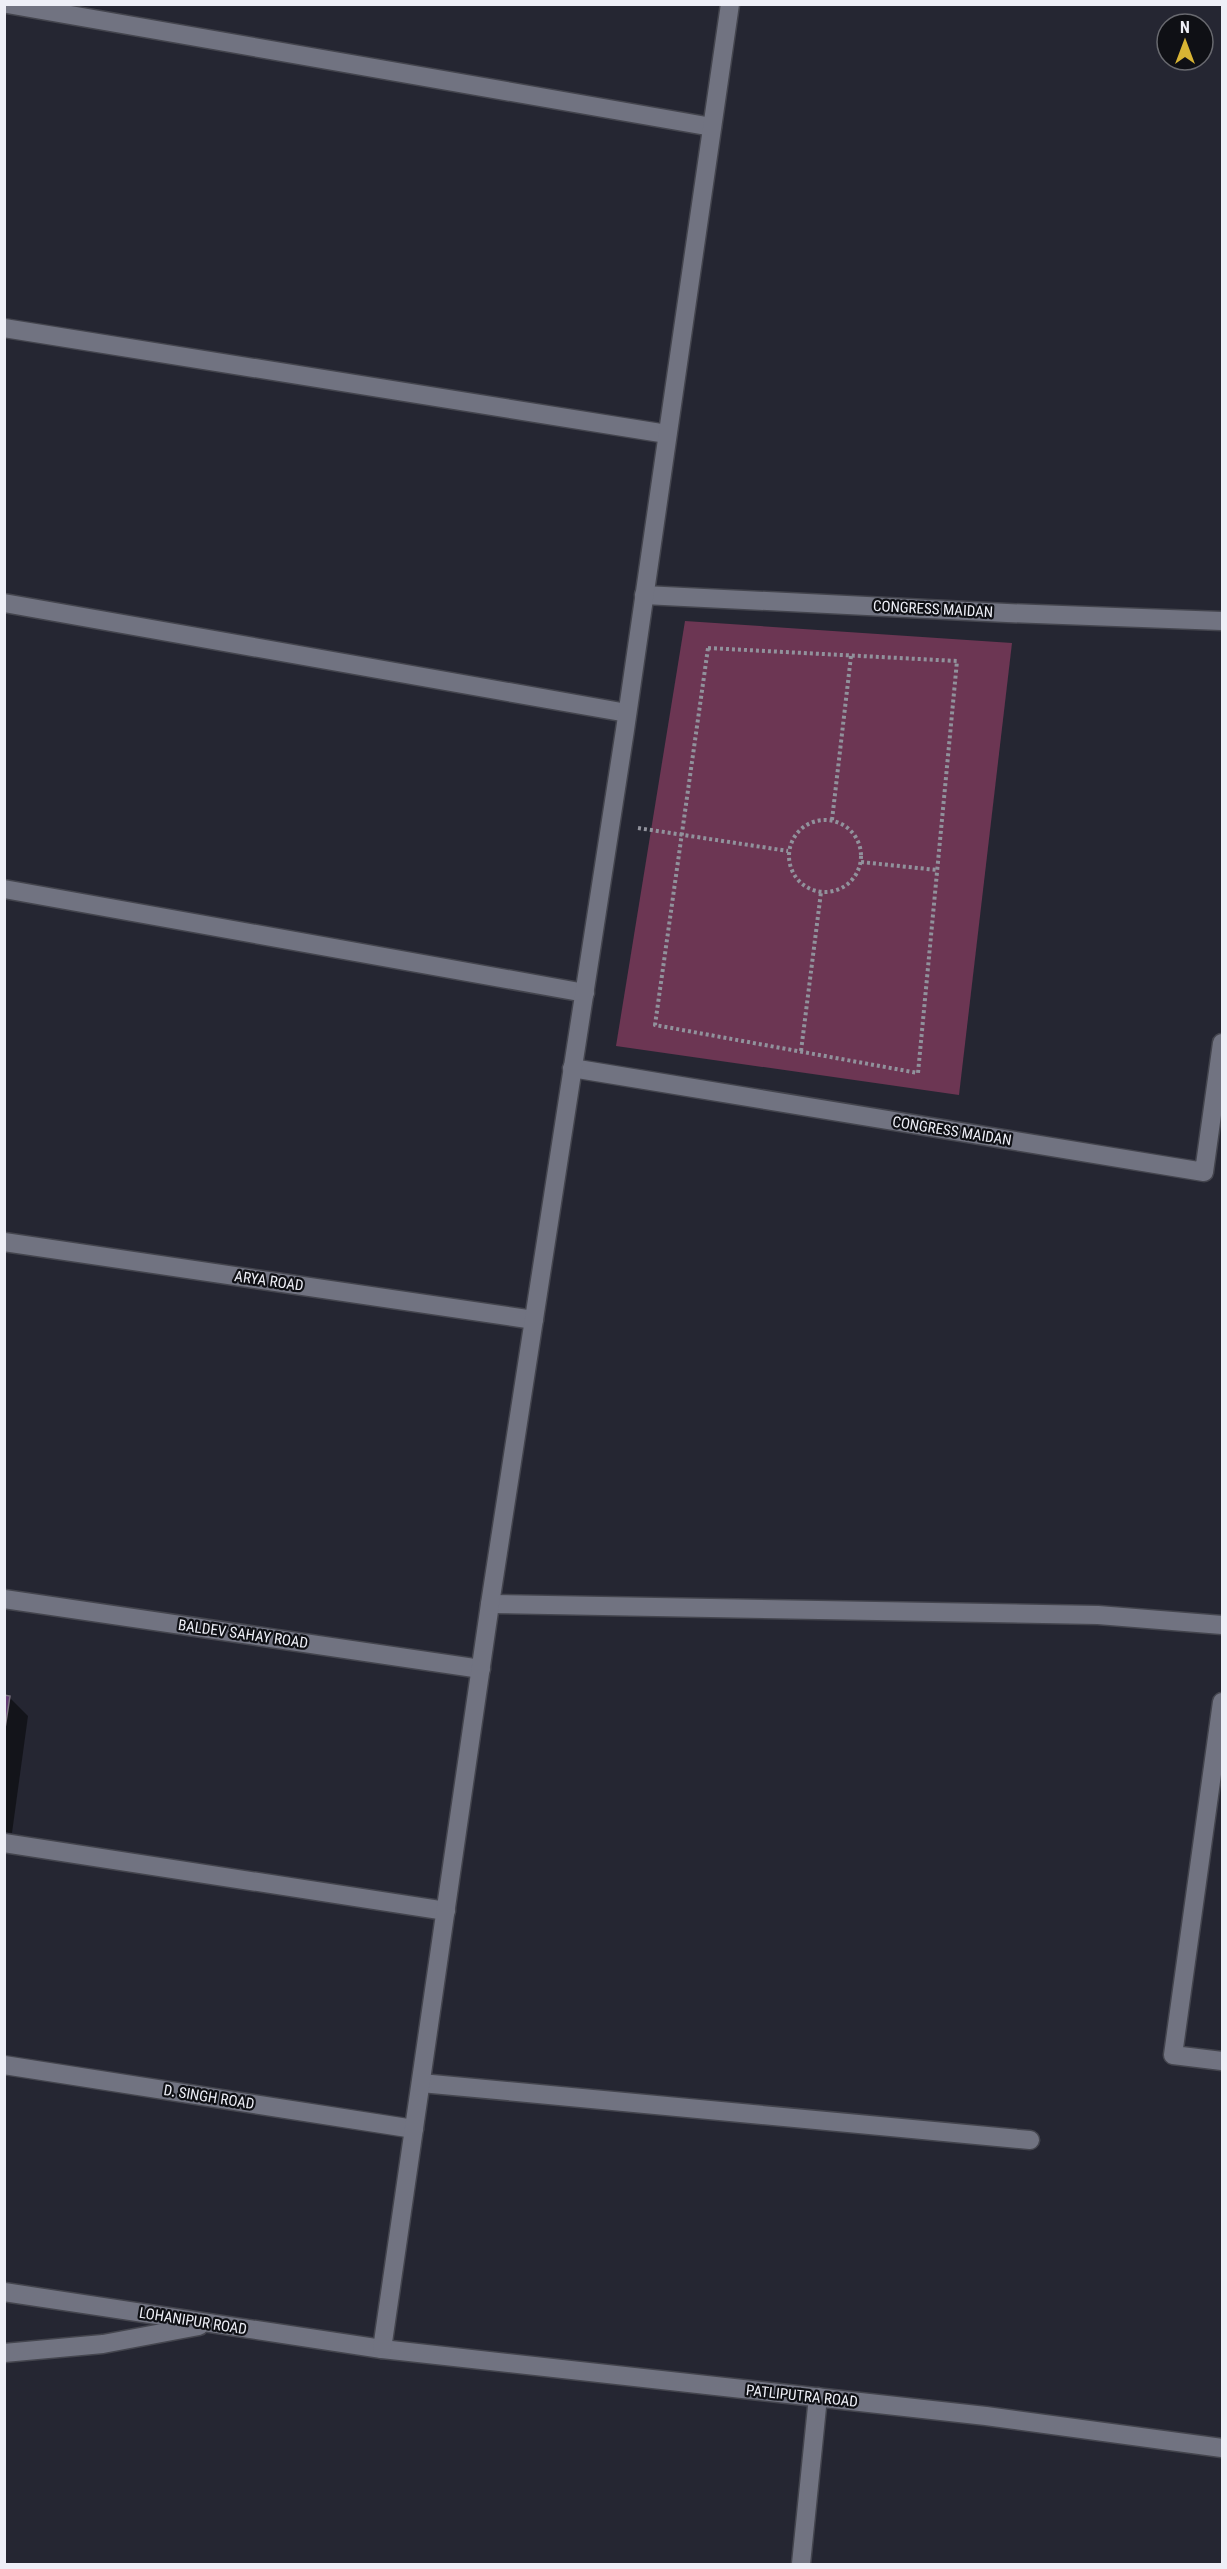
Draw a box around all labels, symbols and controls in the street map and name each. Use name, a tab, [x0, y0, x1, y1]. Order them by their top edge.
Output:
north arrow	[1155, 12, 1215, 72]
text: N	[1180, 18, 1190, 37]
street label: CONGRESS MAIDAN	[872, 597, 994, 621]
street label: CONGRESS MAIDAN	[891, 1113, 1013, 1149]
street label: ARYA ROAD	[233, 1267, 305, 1295]
street label: BALDEV SAHAY ROAD	[177, 1616, 309, 1652]
street label: D. SINGH ROAD	[162, 2081, 256, 2113]
street label: LOHANIPUR ROAD	[138, 2304, 248, 2338]
street label: PATLIPUTRA ROAD	[745, 2381, 859, 2411]

